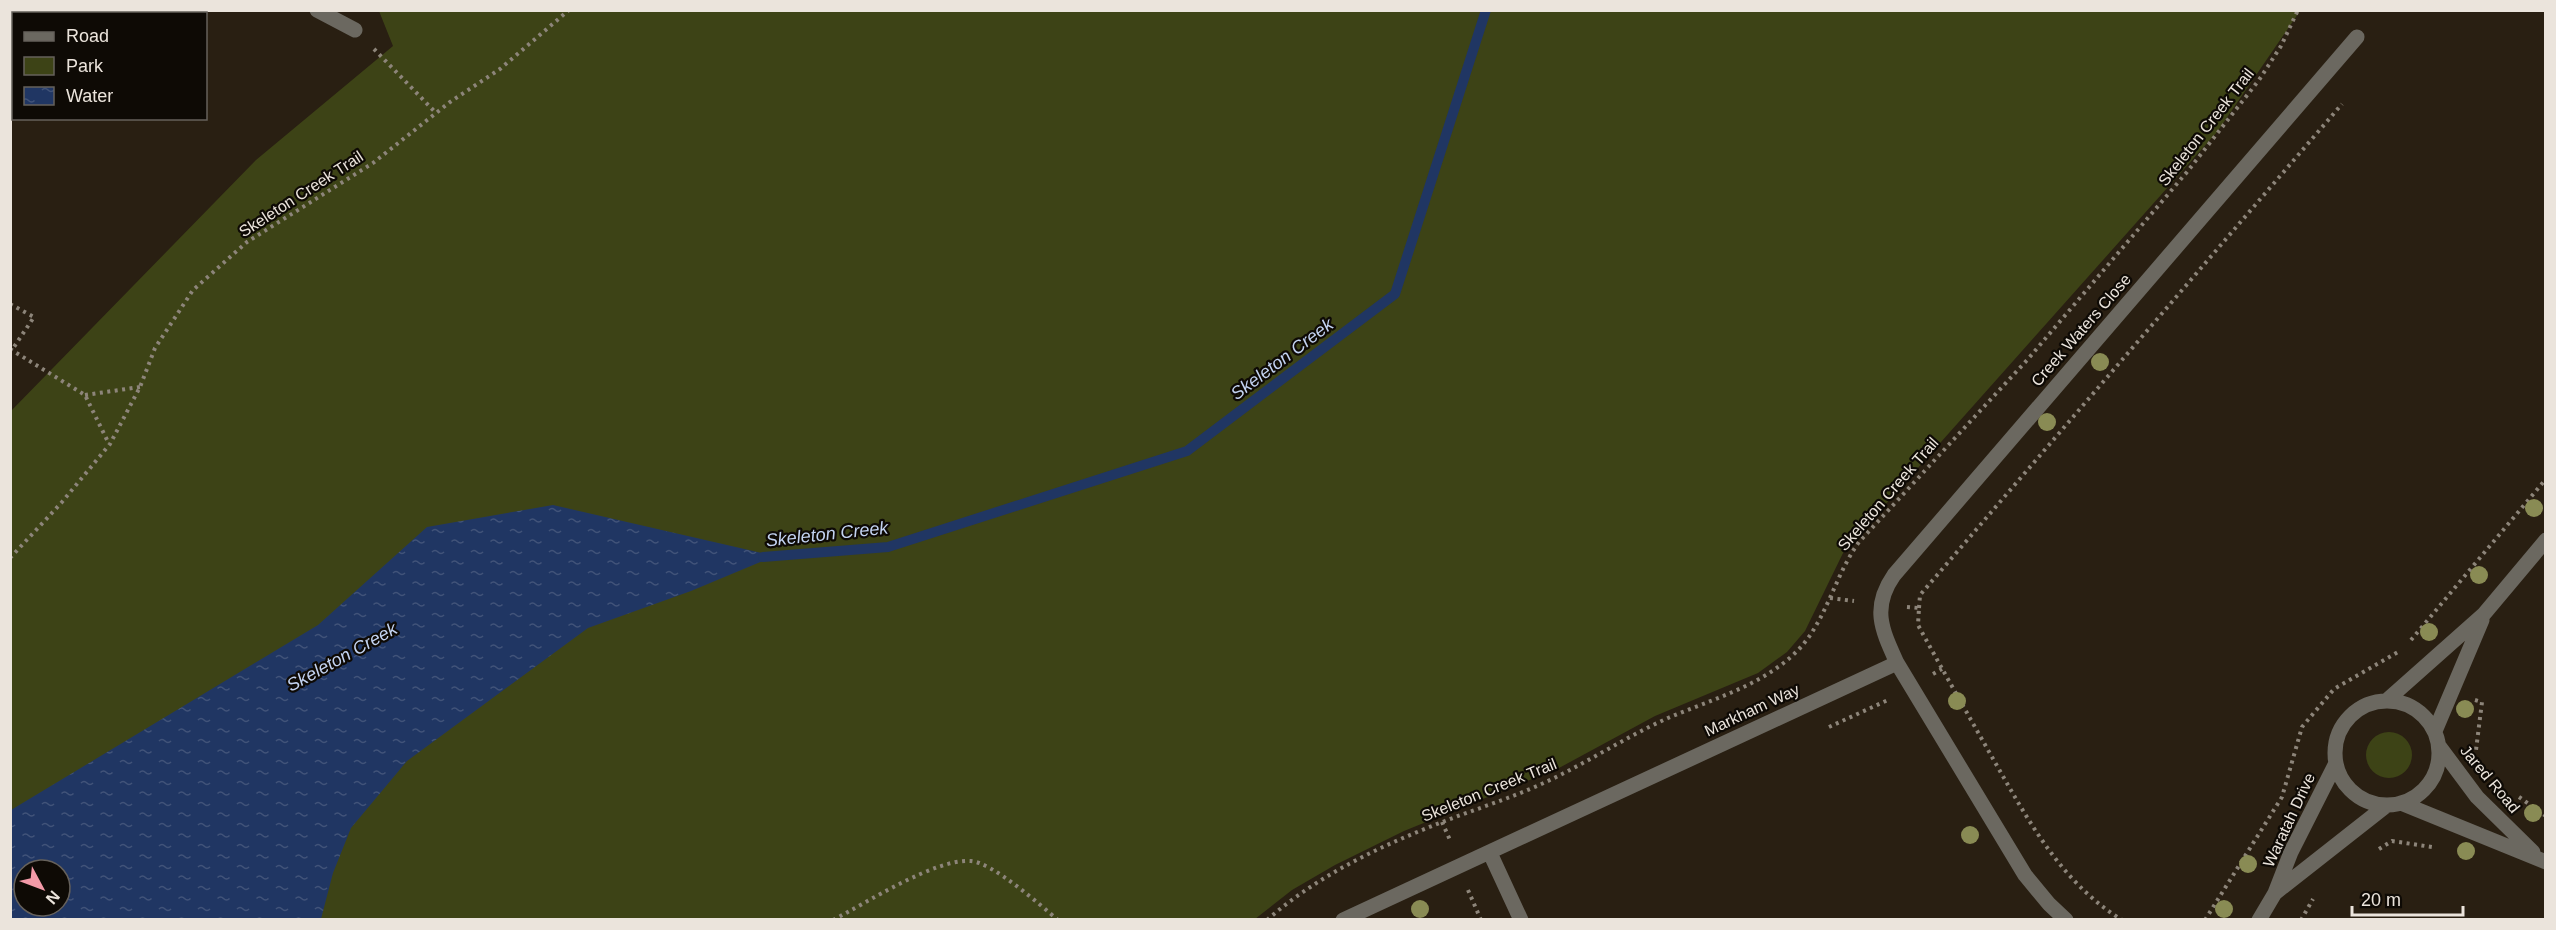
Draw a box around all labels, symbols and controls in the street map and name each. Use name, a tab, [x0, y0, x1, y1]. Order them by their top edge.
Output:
legend	[12, 12, 207, 120]
text: Road	[66, 26, 109, 46]
text: Park	[66, 56, 104, 76]
street label: Skeleton Creek Trail	[2155, 65, 2257, 189]
text: Water	[66, 86, 113, 106]
street label: Skeleton Creek Trail	[236, 148, 366, 240]
street label: Creek Waters Close	[2028, 271, 2134, 389]
water label: Skeleton Creek	[1227, 313, 1338, 404]
street label: Skeleton Creek Trail	[1834, 434, 1942, 554]
water label: Skeleton Creek	[765, 518, 890, 550]
water label: Skeleton Creek	[283, 618, 402, 696]
street label: Markham Way	[1702, 681, 1802, 739]
street label: Jared Road	[2457, 742, 2523, 816]
street label: Skeleton Creek Trail	[1419, 755, 1559, 825]
street label: Waratah Drive	[2260, 770, 2318, 870]
north arrow	[12, 858, 72, 918]
scale bar	[2352, 879, 2463, 917]
text: N	[43, 888, 63, 907]
text: 20 m	[2361, 890, 2401, 910]

